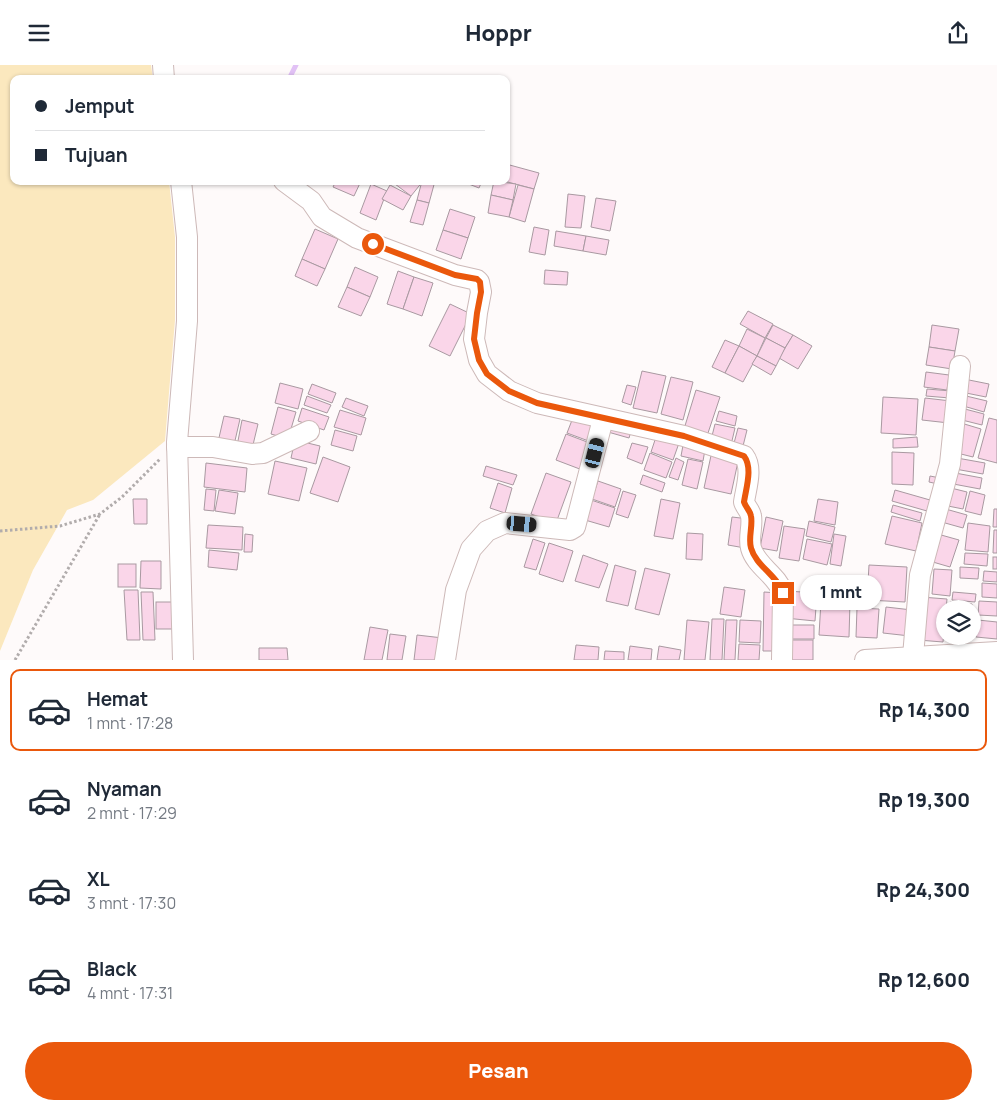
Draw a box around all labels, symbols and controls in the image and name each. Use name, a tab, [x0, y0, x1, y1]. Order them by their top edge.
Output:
text: Hoppr	[465, 18, 532, 48]
icon: menu	[25, 19, 53, 47]
icon: share	[944, 19, 972, 47]
text: Jemput	[65, 93, 135, 119]
text: Tujuan	[65, 142, 128, 168]
route start	[362, 233, 384, 255]
car	[584, 437, 605, 469]
car	[506, 515, 537, 533]
callout: 1 mnt	[800, 575, 883, 611]
text: 1 mnt	[820, 581, 862, 603]
route end	[772, 582, 794, 604]
map controls	[936, 600, 981, 645]
button: layers	[936, 600, 981, 645]
text: Hemat	[87, 686, 148, 712]
icon: car	[27, 688, 72, 733]
text: Rp 14,300	[879, 697, 970, 723]
text: 1 mnt · 17:28	[87, 712, 173, 734]
text: Nyaman	[87, 776, 162, 802]
icon: car	[27, 778, 72, 823]
text: Rp 19,300	[878, 787, 970, 813]
text: 2 mnt · 17:29	[87, 802, 177, 824]
text: XL	[87, 866, 110, 892]
icon: car	[27, 868, 72, 913]
text: Rp 24,300	[876, 877, 970, 903]
text: 3 mnt · 17:30	[87, 892, 176, 914]
text: Black	[87, 956, 136, 982]
icon: car	[27, 958, 72, 1003]
text: Rp 12,600	[878, 967, 970, 993]
text: 4 mnt · 17:31	[87, 982, 173, 1004]
button: Pesan	[25, 1042, 972, 1100]

